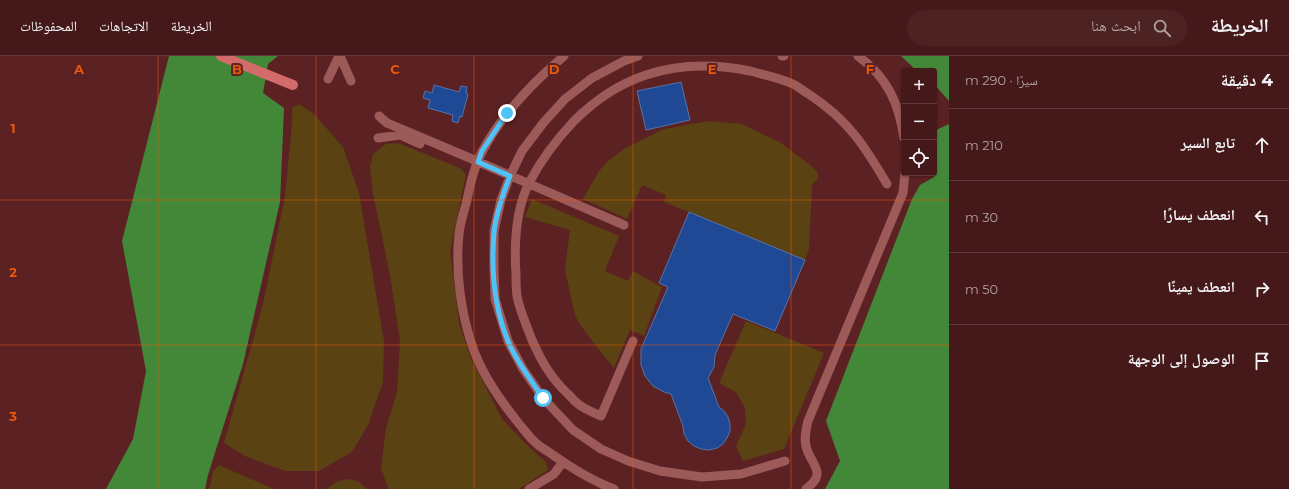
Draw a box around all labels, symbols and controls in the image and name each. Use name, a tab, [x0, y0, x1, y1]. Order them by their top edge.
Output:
search box	[907, 10, 1187, 46]
text: الخريطة	[1211, 14, 1269, 37]
text: ابحث هنا	[1091, 16, 1141, 35]
text: المحفوظات	[20, 17, 77, 35]
text: الاتجاهات	[99, 17, 149, 35]
text: الخريطة	[171, 17, 212, 35]
icon: search	[1151, 17, 1173, 39]
text: A	[73, 61, 85, 77]
text: B	[232, 61, 242, 77]
text: C	[390, 61, 400, 77]
text: D	[549, 61, 560, 77]
text: E	[708, 61, 717, 77]
text: F	[866, 61, 874, 77]
map controls	[901, 68, 937, 176]
button: +	[901, 68, 937, 104]
text: 4 دقيقة	[1221, 70, 1273, 90]
text: سيرًا · 290 m	[965, 72, 1038, 88]
route end	[498, 104, 516, 122]
button: −	[901, 104, 937, 140]
text: 1	[10, 120, 16, 136]
text: تابع السير	[1181, 133, 1235, 152]
icon: ahead	[1251, 134, 1273, 156]
text: 210 m	[965, 137, 1003, 153]
button: locate	[901, 140, 937, 176]
text: انعطف يسارًا	[1163, 205, 1235, 224]
icon: left	[1251, 206, 1273, 228]
text: 30 m	[965, 209, 998, 225]
text: 2	[9, 264, 17, 280]
text: انعطف يمينًا	[1167, 277, 1235, 296]
icon: right	[1251, 278, 1273, 300]
text: 50 m	[965, 281, 998, 297]
text: الوصول إلى الوجهة	[1128, 349, 1235, 368]
icon: arrive	[1251, 350, 1273, 372]
route start	[534, 389, 552, 407]
text: 3	[8, 408, 17, 424]

